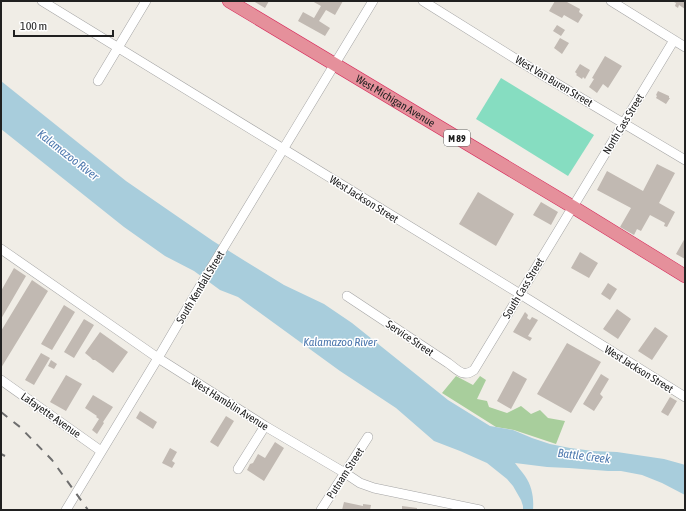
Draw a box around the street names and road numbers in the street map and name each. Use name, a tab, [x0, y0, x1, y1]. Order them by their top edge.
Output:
street label: West Van Buren Street	[513, 53, 595, 109]
street label: West Michigan Avenue	[354, 72, 437, 129]
street label: North Cass Street	[600, 92, 646, 156]
road number: M 89	[444, 130, 470, 146]
street label: West Jackson Street	[327, 173, 401, 225]
street label: South Kendall Street	[174, 249, 226, 325]
street label: South Cass Street	[500, 256, 546, 320]
street label: Service Street	[384, 318, 436, 358]
street label: West Jackson Street	[602, 343, 676, 395]
street label: West Hamblin Avenue	[189, 375, 271, 433]
street label: Lafayette Avenue	[19, 390, 83, 440]
street label: Putnam Street	[324, 445, 366, 501]

